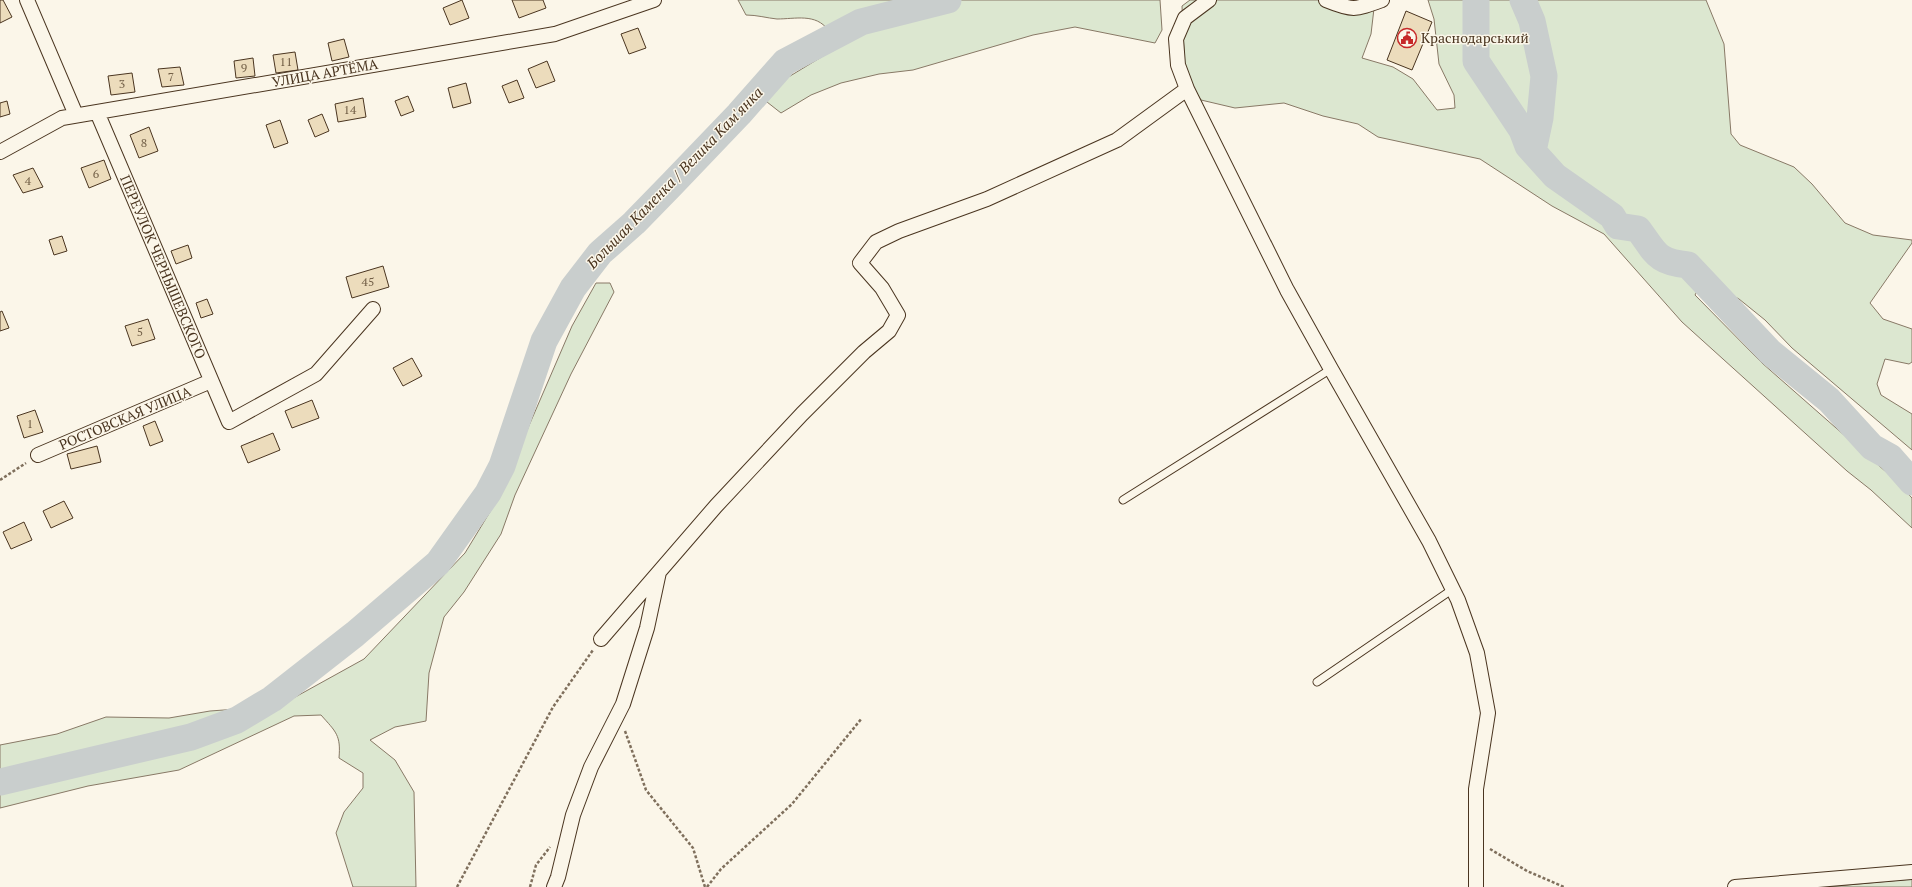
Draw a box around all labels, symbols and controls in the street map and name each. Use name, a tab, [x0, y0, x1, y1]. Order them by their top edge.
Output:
public building icon: Краснодарський	[1396, 27, 1418, 49]
place label: Краснодарський	[1421, 28, 1529, 47]
street label: УЛИЦА АРТЁМА	[270, 54, 380, 91]
house number: 11	[280, 54, 292, 69]
house number: 9	[241, 60, 247, 75]
house number: 7	[168, 69, 174, 84]
house number: 3	[119, 76, 125, 91]
water label: Большая Каменка / Велика Кам'янка	[581, 82, 767, 273]
house number: 14	[344, 102, 357, 117]
house number: 8	[141, 135, 147, 150]
house number: 6	[93, 166, 100, 181]
street label: ПЕРЕУЛОК ЧЕРНЫШЕВСКОГО	[116, 172, 211, 362]
house number: 4	[25, 173, 32, 188]
house number: 45	[362, 274, 374, 289]
house number: 5	[137, 324, 143, 339]
street label: РОСТОВСКАЯ УЛИЦА	[56, 381, 194, 454]
house number: 1	[27, 416, 33, 431]

